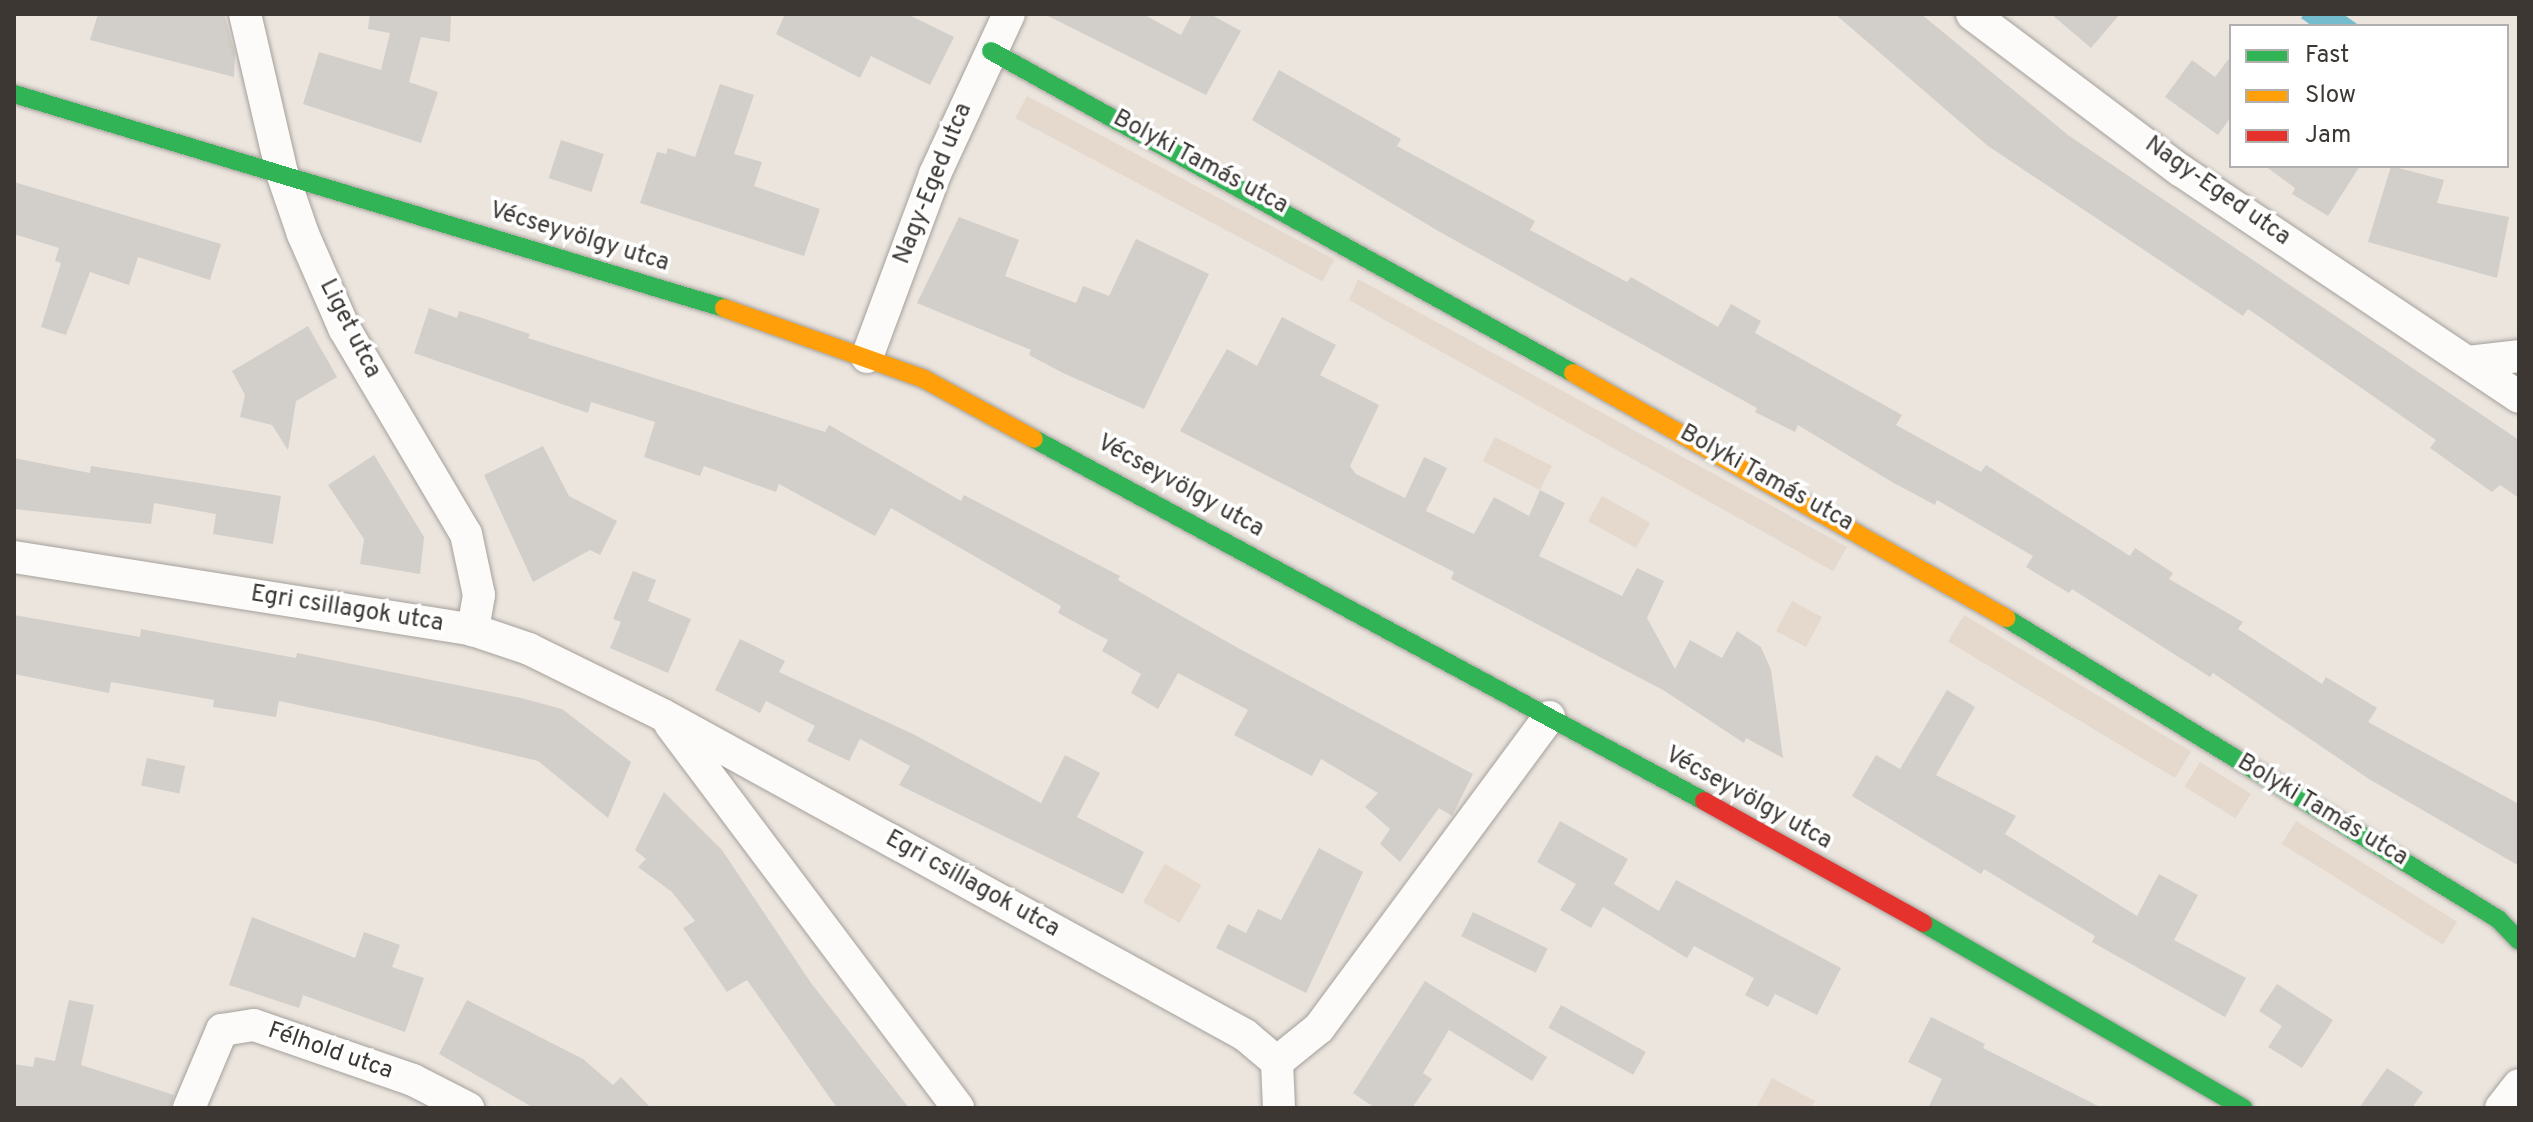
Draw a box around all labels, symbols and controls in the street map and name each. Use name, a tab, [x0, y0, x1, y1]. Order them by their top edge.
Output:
legend	[2229, 24, 2509, 168]
text: Fast	[2305, 41, 2349, 71]
text: Slow	[2305, 81, 2356, 111]
street label: Nagy-Eged utca	[889, 99, 979, 269]
street label: Bolyki Tamás utca	[1107, 105, 1293, 221]
text: Jam	[2305, 121, 2351, 151]
street label: Nagy-Eged utca	[2139, 131, 2295, 253]
street label: Vécseyvölgy utca	[486, 197, 672, 279]
street label: Liget utca	[312, 275, 386, 383]
street label: Bolyki Tamás utca	[1674, 419, 1858, 539]
street label: Vécseyvölgy utca	[1092, 429, 1268, 545]
street label: Egri csillagok utca	[249, 581, 445, 639]
street label: Vécseyvölgy utca	[1660, 741, 1836, 857]
street label: Bolyki Tamás utca	[2231, 749, 2413, 873]
street label: Egri csillagok utca	[880, 825, 1064, 945]
street label: Félhold utca	[264, 1017, 396, 1087]

